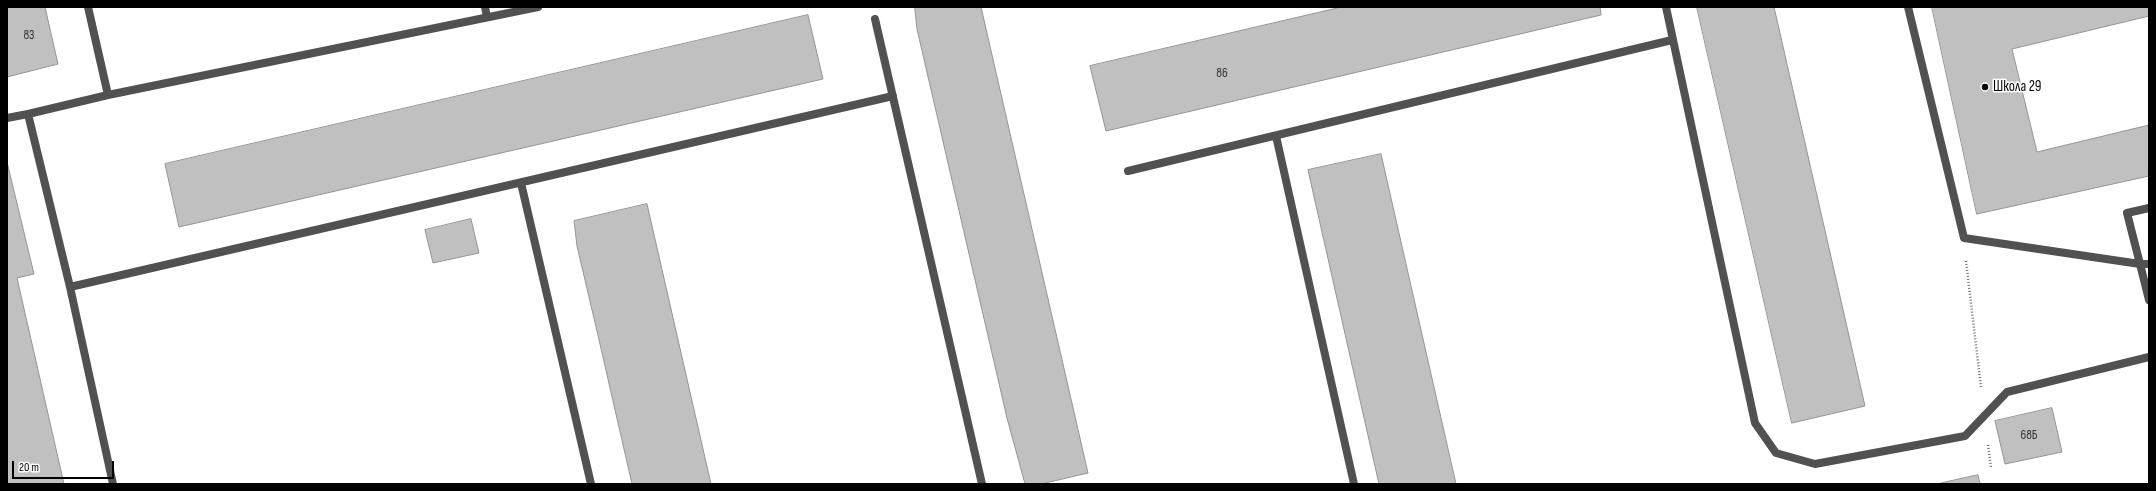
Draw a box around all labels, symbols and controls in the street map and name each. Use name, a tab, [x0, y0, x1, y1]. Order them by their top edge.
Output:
house number: 83	[23, 28, 35, 44]
house number: 86	[1216, 66, 1228, 82]
place label: Школа 29	[1993, 78, 2041, 96]
marker: Школа 29	[1980, 82, 1990, 92]
house number: 68Б	[2020, 428, 2038, 444]
scale bar	[14, 453, 116, 479]
text: 20 m	[19, 460, 39, 475]

